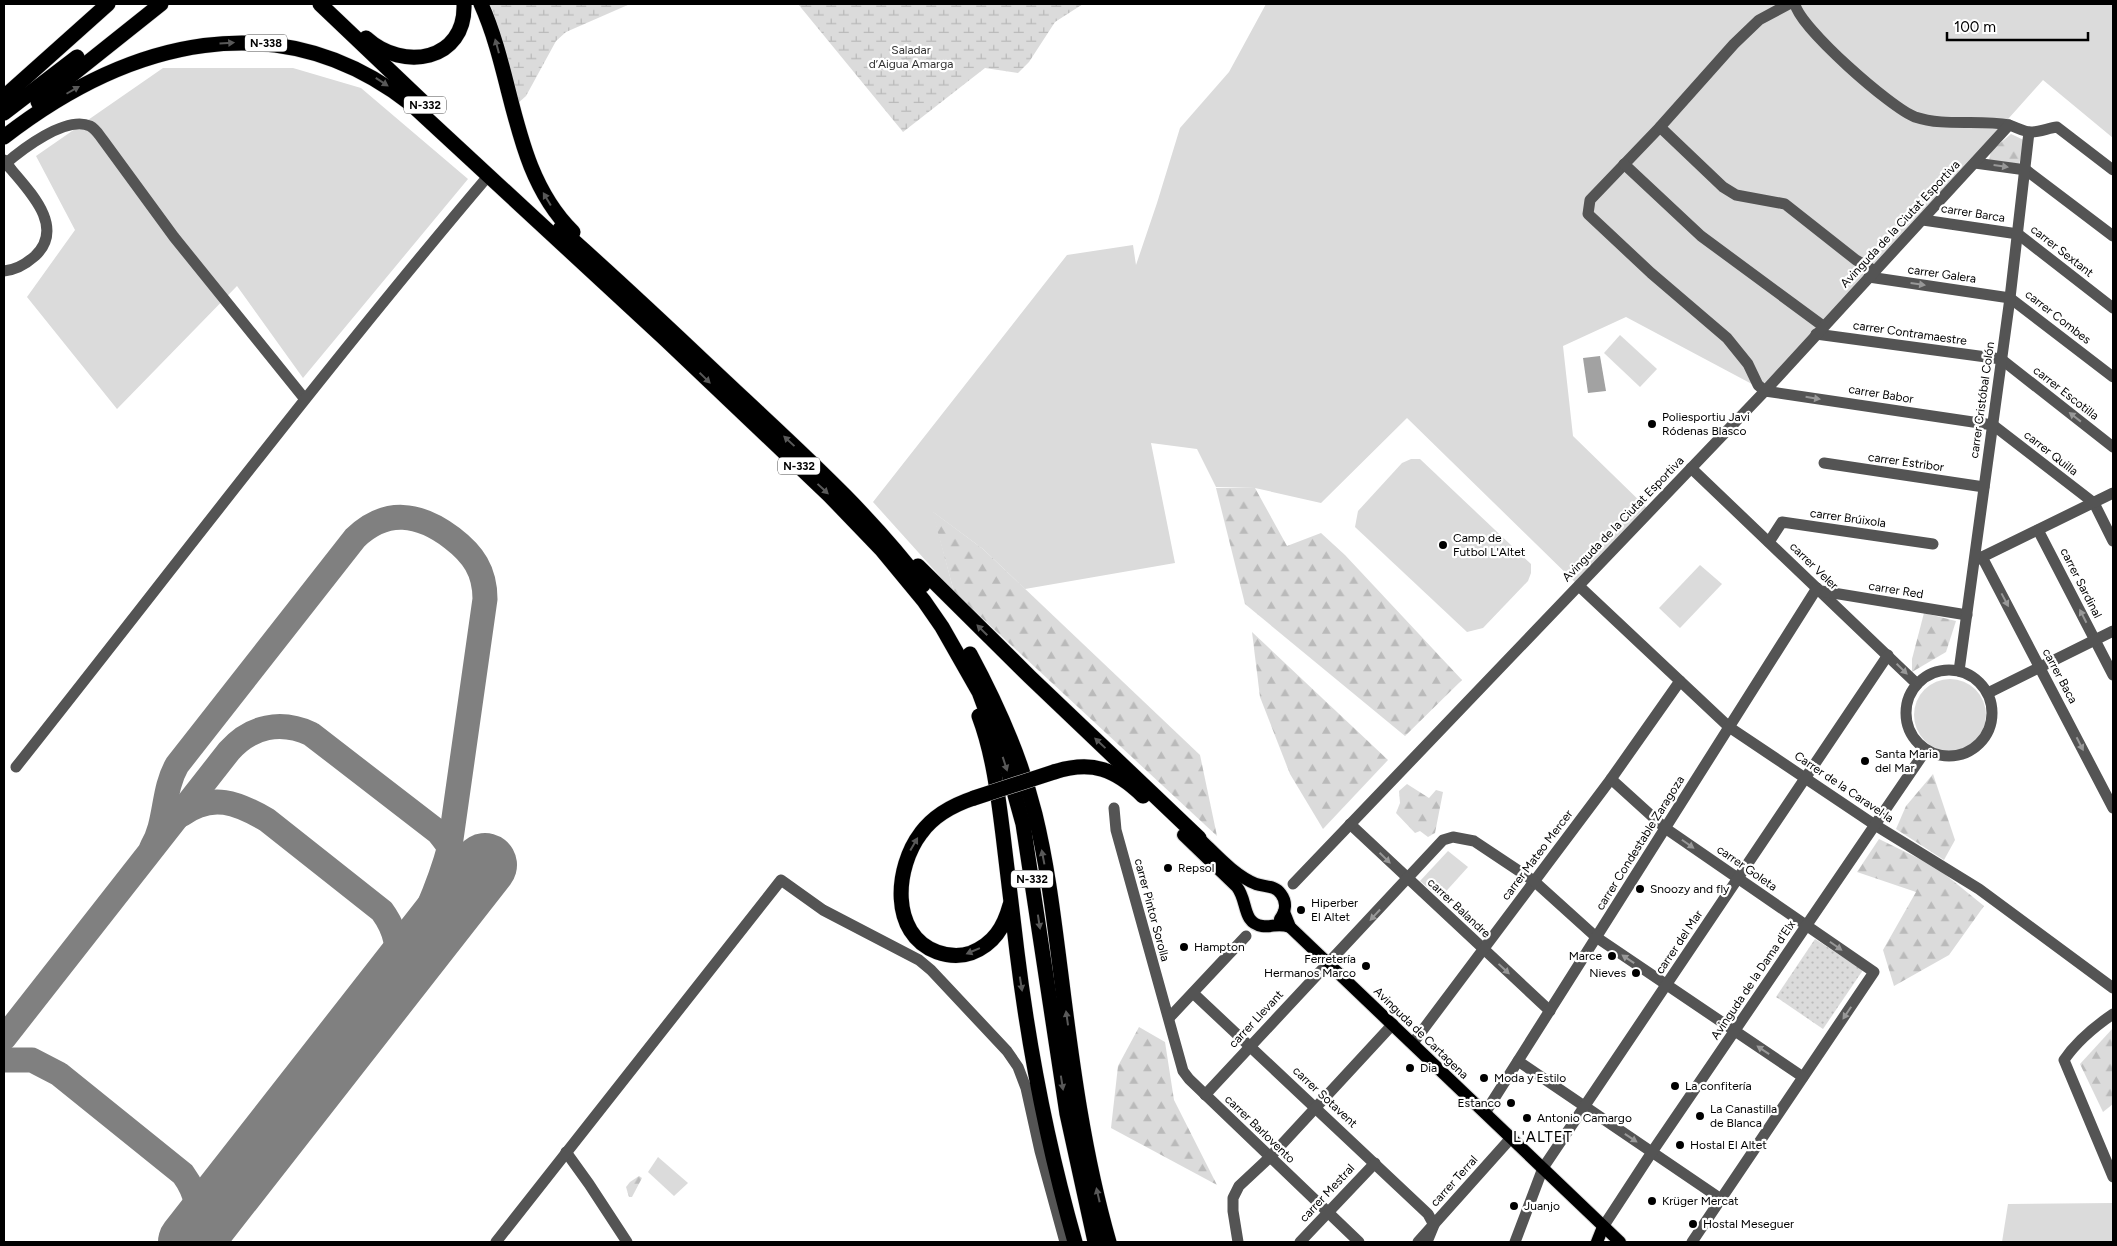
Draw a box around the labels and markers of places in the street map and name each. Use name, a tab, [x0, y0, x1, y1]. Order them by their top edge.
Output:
place label: Poliesportiu Javi Ródenas Blasco	[1662, 410, 1750, 438]
marker: Poliesportiu Javi Ródenas Blasco	[1646, 418, 1658, 430]
place label: Camp de Futbol L'Altet	[1453, 531, 1526, 559]
marker: Camp de Futbol L'Altet	[1437, 539, 1449, 551]
place label: Santa Maria del Mar	[1875, 747, 1938, 775]
marker: Santa Maria del Mar	[1859, 755, 1871, 767]
place label: Repsol	[1178, 861, 1214, 875]
marker: Repsol	[1162, 862, 1174, 874]
place label: Snoozy and fly	[1650, 882, 1730, 896]
marker: Snoozy and fly	[1634, 883, 1646, 895]
place label: Hiperber El Altet	[1311, 896, 1358, 924]
marker: Hiperber El Altet	[1295, 904, 1307, 916]
place label: Hampton	[1194, 940, 1245, 954]
marker: Hampton	[1178, 941, 1190, 953]
place label: Marce	[1569, 949, 1602, 963]
marker: Marce	[1606, 950, 1618, 962]
place label: Ferretería Hermanos Marco	[1264, 952, 1356, 980]
marker: Ferretería Hermanos Marco	[1360, 960, 1372, 972]
place label: Nieves	[1589, 966, 1626, 980]
marker: Nieves	[1630, 967, 1642, 979]
place label: Dia	[1420, 1061, 1437, 1075]
marker: Dia	[1404, 1062, 1416, 1074]
place label: Moda y Estilo	[1494, 1071, 1566, 1085]
marker: Moda y Estilo	[1478, 1072, 1490, 1084]
place label: La confitería	[1685, 1079, 1752, 1093]
marker: La confitería	[1669, 1080, 1681, 1092]
place label: Estanco	[1458, 1096, 1501, 1110]
marker: Estanco	[1505, 1097, 1517, 1109]
place label: La Canastilla de Blanca	[1710, 1102, 1777, 1130]
marker: La Canastilla de Blanca	[1694, 1110, 1706, 1122]
place label: Antonio Camargo	[1537, 1111, 1632, 1125]
marker: Antonio Camargo	[1521, 1112, 1533, 1124]
place label: Hostal El Altet	[1690, 1138, 1767, 1152]
marker: Hostal El Altet	[1674, 1139, 1686, 1151]
place label: Krüger Mercat	[1662, 1194, 1739, 1208]
marker: Krüger Mercat	[1646, 1195, 1658, 1207]
place label: Juanjo	[1524, 1199, 1560, 1213]
marker: Juanjo	[1508, 1200, 1520, 1212]
place label: Hostal Meseguer	[1703, 1217, 1794, 1231]
marker: Hostal Meseguer	[1687, 1218, 1699, 1230]

